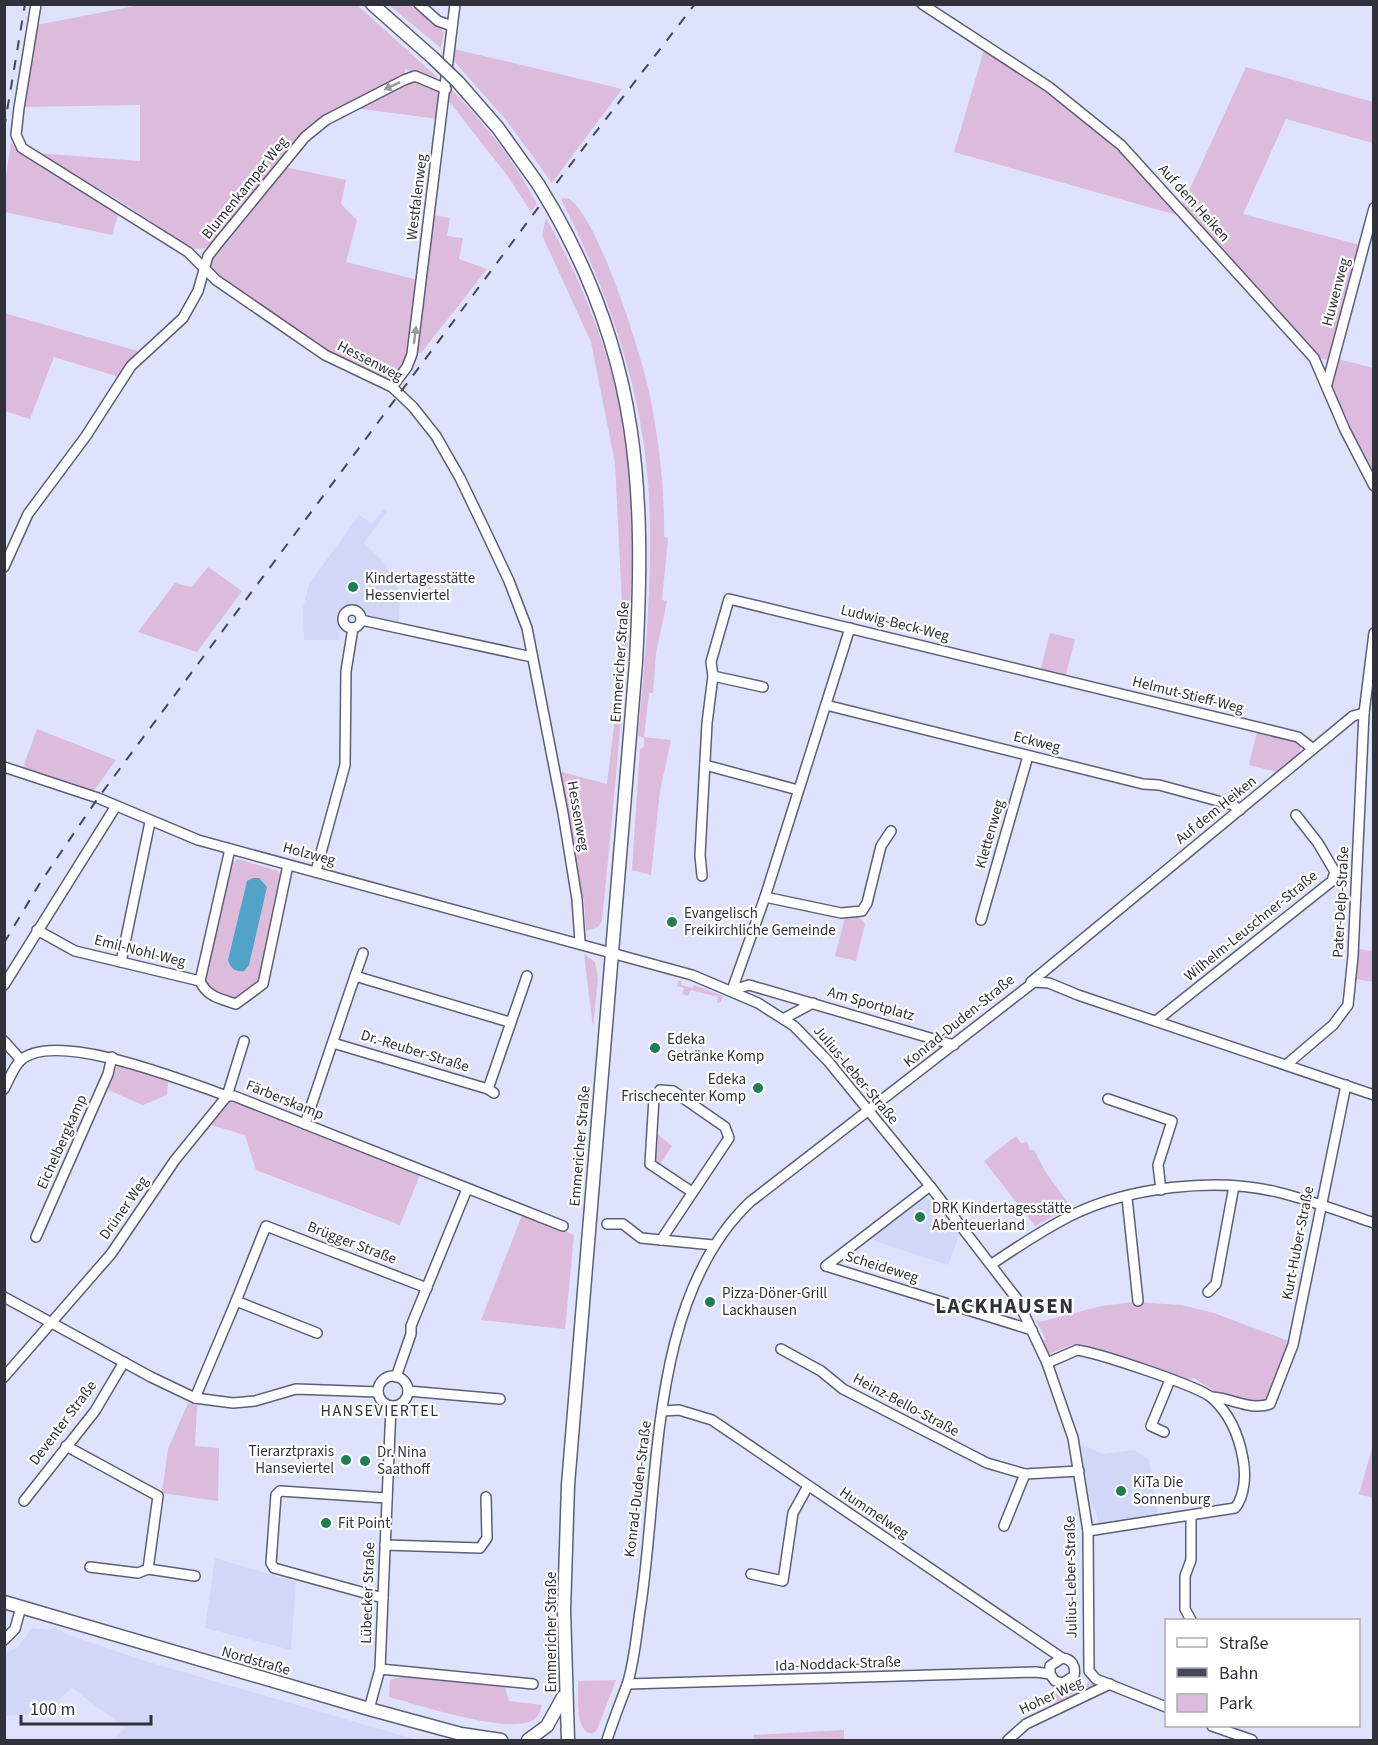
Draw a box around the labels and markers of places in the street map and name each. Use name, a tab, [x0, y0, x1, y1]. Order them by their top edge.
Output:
place label: Kindertagesstätte Hessenviertel	[365, 568, 475, 606]
marker: Kindertagesstätte Hessenviertel	[346, 580, 360, 594]
place label: Evangelisch Freikirchliche Gemeinde	[684, 903, 836, 941]
marker: Evangelisch Freikirchliche Gemeinde	[665, 915, 679, 929]
place label: Edeka Getränke Komp	[667, 1029, 764, 1067]
marker: Edeka Getränke Komp	[648, 1041, 662, 1055]
place label: Edeka Frischecenter Komp	[621, 1069, 746, 1107]
marker: Edeka Frischecenter Komp	[751, 1081, 765, 1095]
place label: DRK Kindertagesstätte Abenteuerland	[932, 1198, 1072, 1236]
marker: DRK Kindertagesstätte Abenteuerland	[913, 1210, 927, 1224]
place label: Pizza-Döner-Grill Lackhausen	[722, 1283, 827, 1321]
marker: Pizza-Döner-Grill Lackhausen	[703, 1295, 717, 1309]
place label: Tierarztpraxis Hanseviertel	[248, 1441, 334, 1479]
place label: Dr. Nina Saathoff	[377, 1442, 431, 1480]
marker: Tierarztpraxis Hanseviertel	[339, 1453, 353, 1467]
marker: Dr. Nina Saathoff	[358, 1454, 372, 1468]
place label: KiTa Die Sonnenburg	[1133, 1472, 1211, 1510]
marker: KiTa Die Sonnenburg	[1114, 1484, 1128, 1498]
place label: Fit Point	[338, 1513, 390, 1534]
marker: Fit Point	[319, 1516, 333, 1530]

